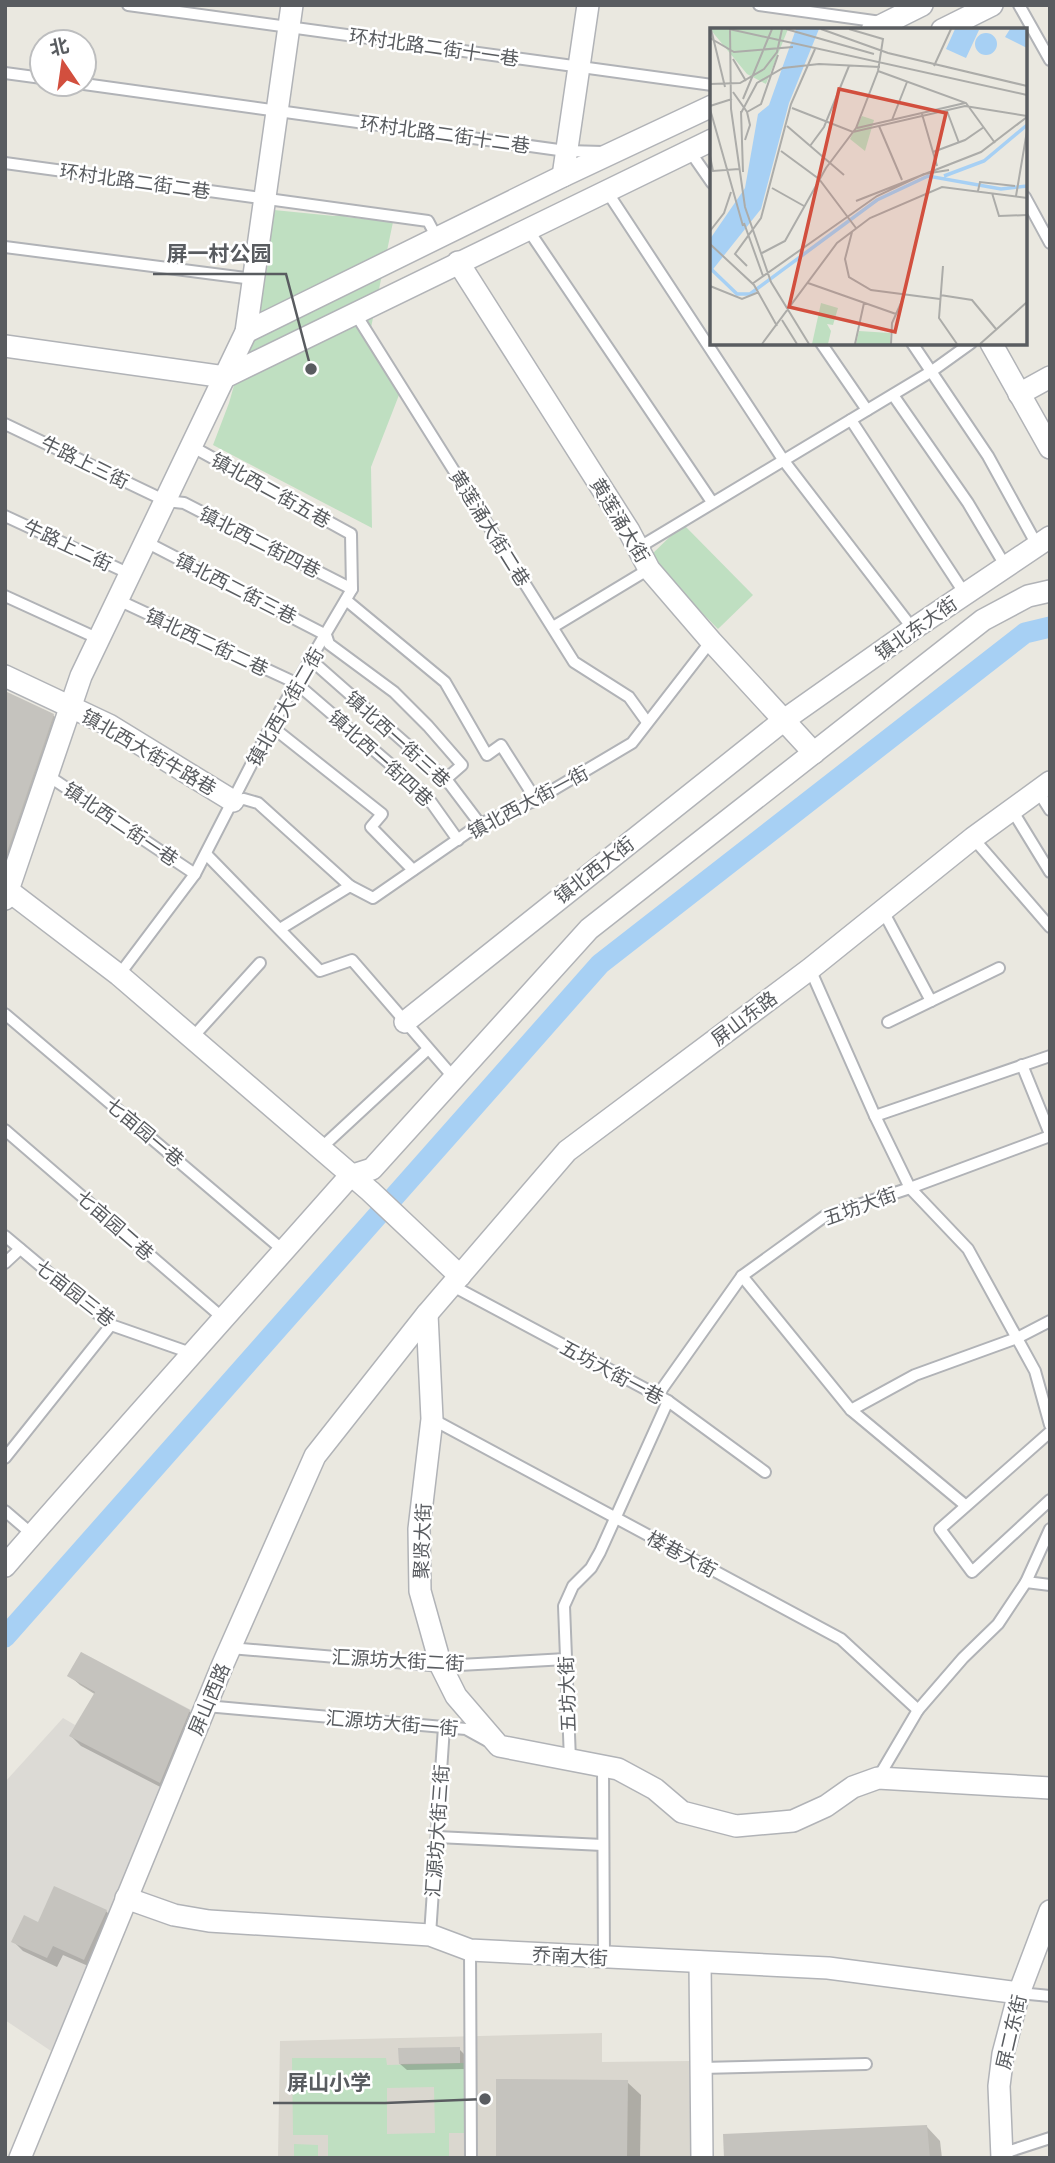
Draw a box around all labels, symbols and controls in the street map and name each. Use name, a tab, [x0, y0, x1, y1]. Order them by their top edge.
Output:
street label: 环村北路二街十一巷	[348, 24, 520, 70]
north arrow	[28, 28, 98, 98]
inset map	[710, 28, 1027, 345]
text: 北	[47, 34, 71, 59]
street label: 环村北路二街十二巷	[359, 111, 531, 157]
street label: 环村北路二街二巷	[58, 160, 212, 202]
callout: 屏一村公园	[153, 232, 286, 274]
text: 屏一村公园	[167, 242, 272, 266]
street label: 牛路上三街	[37, 431, 133, 493]
street label: 镇北西二街五巷	[207, 448, 335, 532]
street label: 黄莲涌大街二巷	[445, 466, 535, 590]
street label: 黄莲涌大街	[586, 474, 654, 566]
street label: 镇北西二街四巷	[196, 502, 324, 582]
street label: 牛路上二街	[20, 515, 116, 575]
street label: 镇北西二街三巷	[172, 548, 300, 628]
street label: 镇北东大街	[871, 592, 961, 664]
street label: 镇北西二街二巷	[142, 604, 272, 680]
street label: 镇北西大街二街	[242, 644, 328, 770]
street label: 镇北西一街三巷	[341, 686, 455, 792]
street label: 镇北西大街牛路巷	[78, 704, 220, 800]
street label: 镇北西一街四巷	[324, 705, 438, 811]
street label: 镇北西大街一街	[464, 761, 592, 843]
street label: 镇北西二街一巷	[60, 778, 182, 870]
street label: 镇北西大街	[550, 832, 638, 908]
street label: 屏山东路	[707, 986, 781, 1050]
street label: 七亩园一巷	[102, 1093, 188, 1171]
street label: 五坊大街	[821, 1183, 899, 1229]
street label: 七亩园二巷	[72, 1186, 158, 1264]
street label: 七亩园三巷	[31, 1255, 119, 1331]
street label: 五坊大街一巷	[557, 1336, 667, 1408]
street label: 聚贤大街	[410, 1503, 434, 1579]
street label: 楼巷大街	[643, 1526, 721, 1582]
street label: 汇源坊大街二街	[331, 1646, 465, 1674]
street label: 五坊大街	[555, 1656, 579, 1732]
street label: 屏山西路	[184, 1660, 234, 1738]
street label: 汇源坊大街一街	[325, 1706, 459, 1740]
street label: 汇源坊大街三街	[421, 1764, 453, 1898]
street label: 乔南大街	[531, 1943, 609, 1969]
street label: 屏二东街	[992, 1992, 1030, 2072]
callout: 屏山小学	[273, 2061, 385, 2103]
text: 屏山小学	[287, 2071, 371, 2095]

